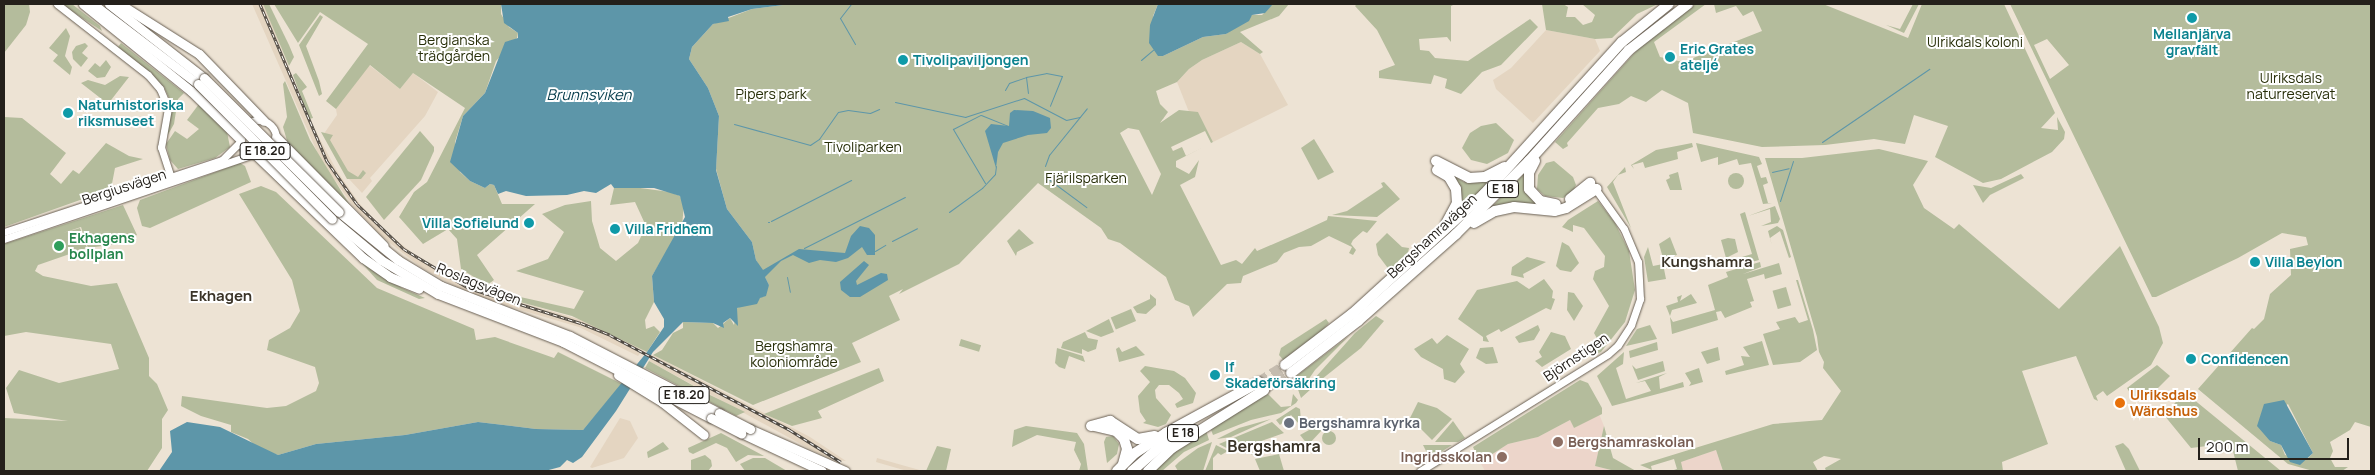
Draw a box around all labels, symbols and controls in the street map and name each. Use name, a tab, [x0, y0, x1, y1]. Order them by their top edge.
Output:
marker: Mellanjärva gravfält	[2186, 12, 2198, 24]
place label: Mellanjärva gravfält	[2153, 26, 2231, 58]
park label: Bergianska trädgården	[418, 32, 490, 64]
park label: Ulrikdals koloni	[1927, 34, 2023, 50]
place label: Eric Grates ateljé	[1680, 41, 1754, 74]
marker: Eric Grates ateljé	[1664, 51, 1676, 63]
place label: Tivolipaviljongen	[913, 52, 1028, 68]
marker: Tivolipaviljongen	[897, 54, 909, 66]
park label: Ulriksdals naturreservat	[2247, 70, 2335, 102]
water label: Brunnsviken	[547, 86, 631, 104]
park label: Pipers park	[735, 86, 807, 102]
place label: Naturhistoriska riksmuseet	[78, 97, 184, 130]
marker: Naturhistoriska riksmuseet	[62, 107, 74, 119]
park label: Tivoliparken	[824, 139, 902, 155]
road number: E 18.20	[239, 142, 291, 160]
street label: Bergiusvägen	[80, 165, 168, 209]
park label: Fjärilsparken	[1045, 170, 1127, 186]
road number: E 18	[1487, 180, 1519, 198]
street label: Bergshamravägen	[1384, 190, 1480, 282]
place label: Villa Sofielund	[422, 215, 519, 231]
marker: Villa Sofielund	[523, 217, 535, 229]
place label: Villa Fridhem	[625, 221, 711, 237]
marker: Villa Fridhem	[609, 223, 621, 235]
place label: Ekhagens bollplan	[69, 230, 135, 262]
marker: Ekhagens bollplan	[53, 240, 65, 252]
district label: Kungshamra	[1661, 253, 1753, 271]
place label: Villa Beylon	[2265, 254, 2343, 270]
marker: Villa Beylon	[2249, 256, 2261, 268]
street label: Roslagsvägen	[434, 259, 524, 309]
district label: Ekhagen	[190, 287, 252, 305]
street label: Björnstigen	[1540, 329, 1612, 385]
park label: Bergshamra koloniområde	[750, 338, 838, 371]
place label: Confidencen	[2201, 351, 2288, 367]
marker: Confidencen	[2185, 353, 2197, 365]
place label: If Skadeförsäkring	[1225, 359, 1336, 392]
marker: If Skadeförsäkring	[1209, 369, 1221, 381]
road number: E 18.20	[658, 386, 710, 404]
place label: Ulriksdals Wärdshus	[2130, 387, 2198, 420]
marker: Ulriksdals Wärdshus	[2114, 397, 2126, 409]
place label: Bergshamra kyrka	[1299, 415, 1420, 431]
marker: Bergshamra kyrka	[1283, 417, 1295, 429]
road number: E 18	[1167, 423, 1199, 442]
scale bar	[2200, 428, 2351, 460]
place label: Bergshamraskolan	[1568, 434, 1694, 450]
district label: Bergshamra	[1227, 436, 1321, 456]
marker: Bergshamraskolan	[1552, 436, 1564, 448]
text: 200 m	[2206, 436, 2249, 457]
place label: Ingridsskolan	[1401, 449, 1492, 465]
marker: Ingridsskolan	[1496, 451, 1508, 463]

